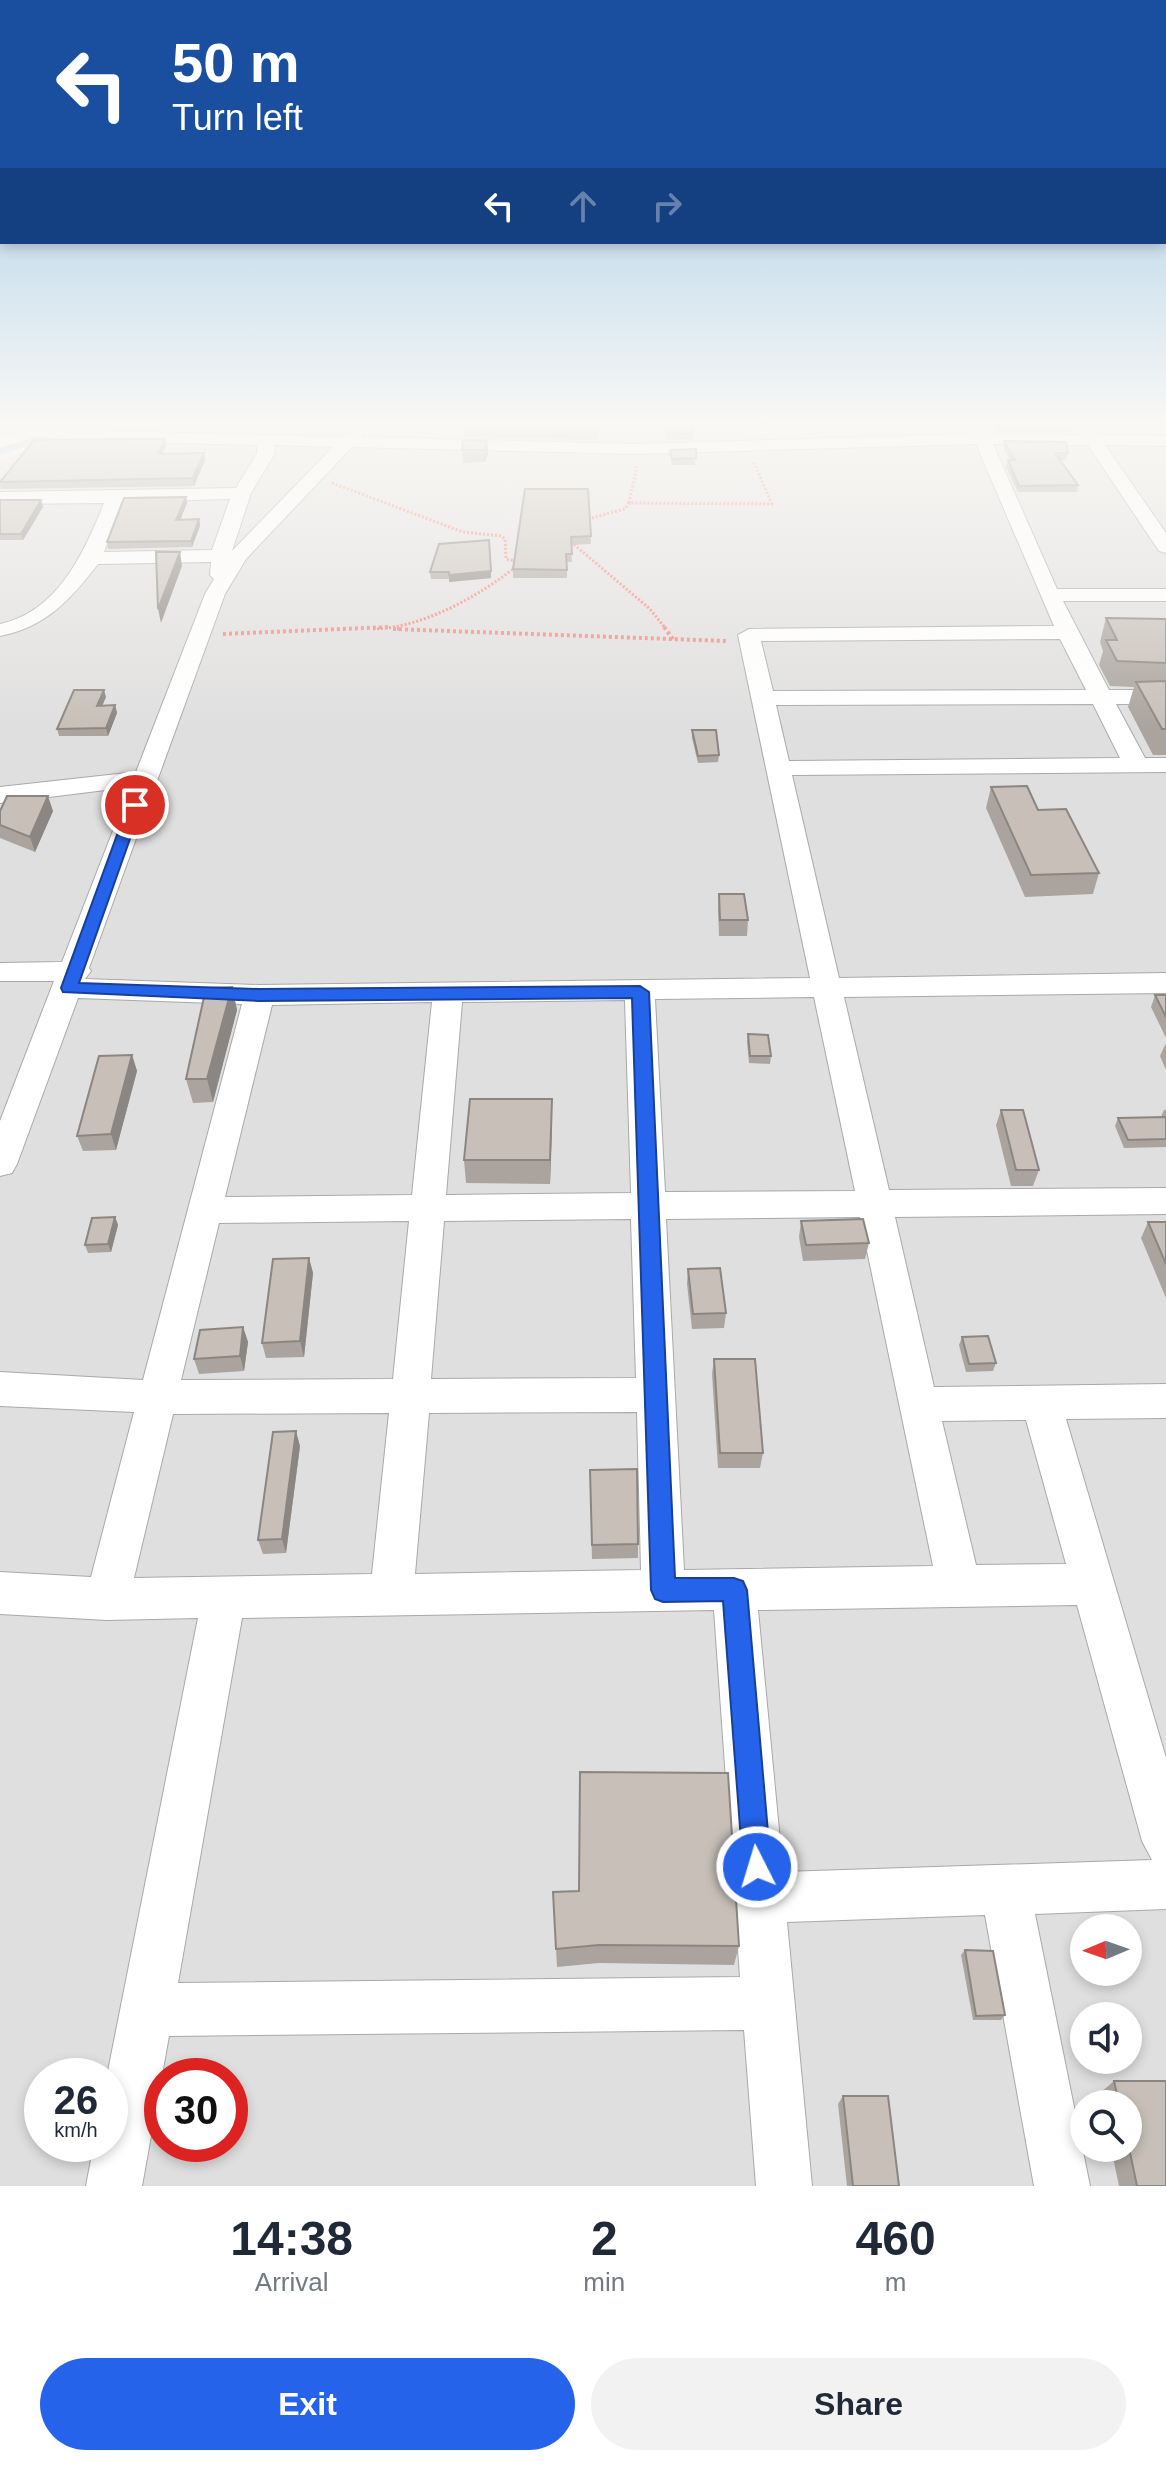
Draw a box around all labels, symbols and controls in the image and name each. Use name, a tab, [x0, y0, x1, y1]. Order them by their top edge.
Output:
text: 50 m	[172, 31, 300, 94]
icon: left	[40, 32, 144, 136]
text: Turn left	[172, 97, 303, 138]
icon: left	[477, 184, 521, 228]
icon: ahead	[561, 184, 605, 228]
icon: right	[645, 184, 689, 228]
pin	[101, 771, 169, 839]
icon: arrive	[113, 783, 157, 827]
position arrow	[715, 1825, 799, 1909]
north arrow	[1070, 1914, 1142, 1986]
map controls	[1070, 1914, 1142, 2162]
button: sound	[1070, 2002, 1142, 2074]
speed limit sign: 30	[144, 2058, 248, 2162]
text: 26	[54, 2078, 98, 2122]
button: search	[1070, 2090, 1142, 2162]
text: km/h	[54, 2119, 98, 2141]
text: 14:38	[230, 2212, 353, 2265]
text: 2	[591, 2212, 618, 2265]
text: 460	[856, 2212, 936, 2265]
text: Arrival	[255, 2267, 329, 2297]
text: min	[583, 2267, 625, 2297]
text: m	[885, 2267, 906, 2297]
button: Exit	[40, 2358, 575, 2450]
button: Share	[591, 2358, 1126, 2450]

